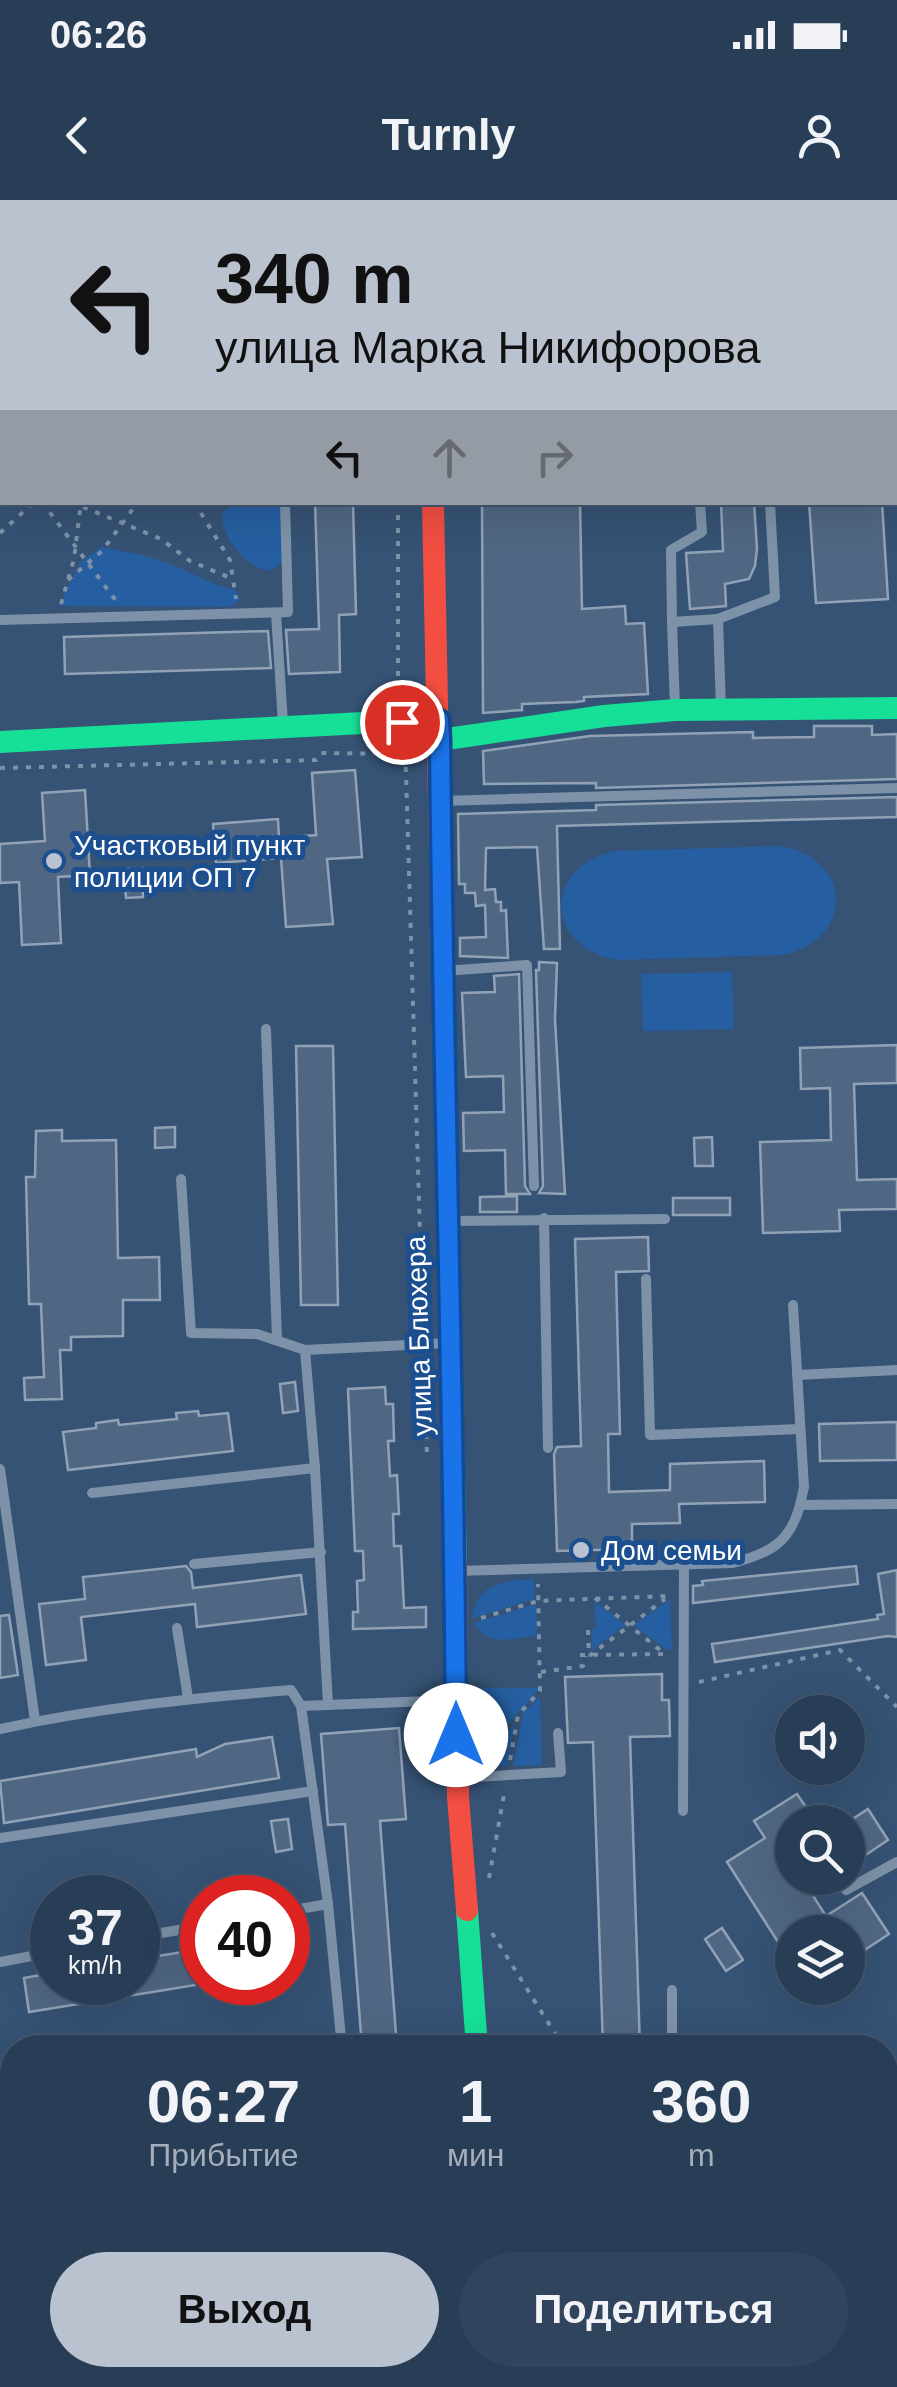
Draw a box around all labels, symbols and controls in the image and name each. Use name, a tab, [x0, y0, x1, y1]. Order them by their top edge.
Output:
text: 06:26	[50, 14, 147, 56]
icon: back	[50, 108, 105, 163]
icon: person	[792, 108, 847, 163]
text: Turnly	[381, 109, 516, 160]
icon: left	[50, 240, 180, 370]
text: 340 m	[215, 240, 413, 318]
text: улица Марка Никифорова	[215, 322, 760, 373]
icon: left	[317, 430, 372, 485]
icon: ahead	[422, 430, 477, 485]
icon: right	[527, 430, 582, 485]
pin	[360, 680, 445, 765]
icon: arrive	[375, 695, 430, 750]
place label: Участковый пункт полиции ОП 7	[74, 830, 306, 893]
marker: Участковый пункт полиции ОП 7	[43, 850, 65, 872]
street label: улица Блюхера	[400, 1235, 438, 1437]
place label: Дом семьи	[601, 1535, 742, 1566]
marker: Дом семьи	[570, 1539, 592, 1561]
position arrow	[404, 1683, 508, 1787]
map controls	[775, 1695, 865, 2005]
button: sound	[775, 1695, 865, 1785]
button: search	[775, 1805, 865, 1895]
speed limit sign: 40	[180, 1875, 310, 2005]
text: 37	[67, 1900, 123, 1956]
button: layers	[775, 1915, 865, 2005]
text: km/h	[68, 1951, 122, 1979]
text: 06:27	[147, 2068, 300, 2135]
text: 1	[459, 2068, 492, 2135]
text: 360	[651, 2068, 751, 2135]
text: Прибытие	[148, 2137, 299, 2173]
text: мин	[447, 2137, 504, 2173]
text: m	[688, 2137, 715, 2173]
button: Выход	[50, 2252, 439, 2367]
button: Поделиться	[459, 2252, 848, 2367]

